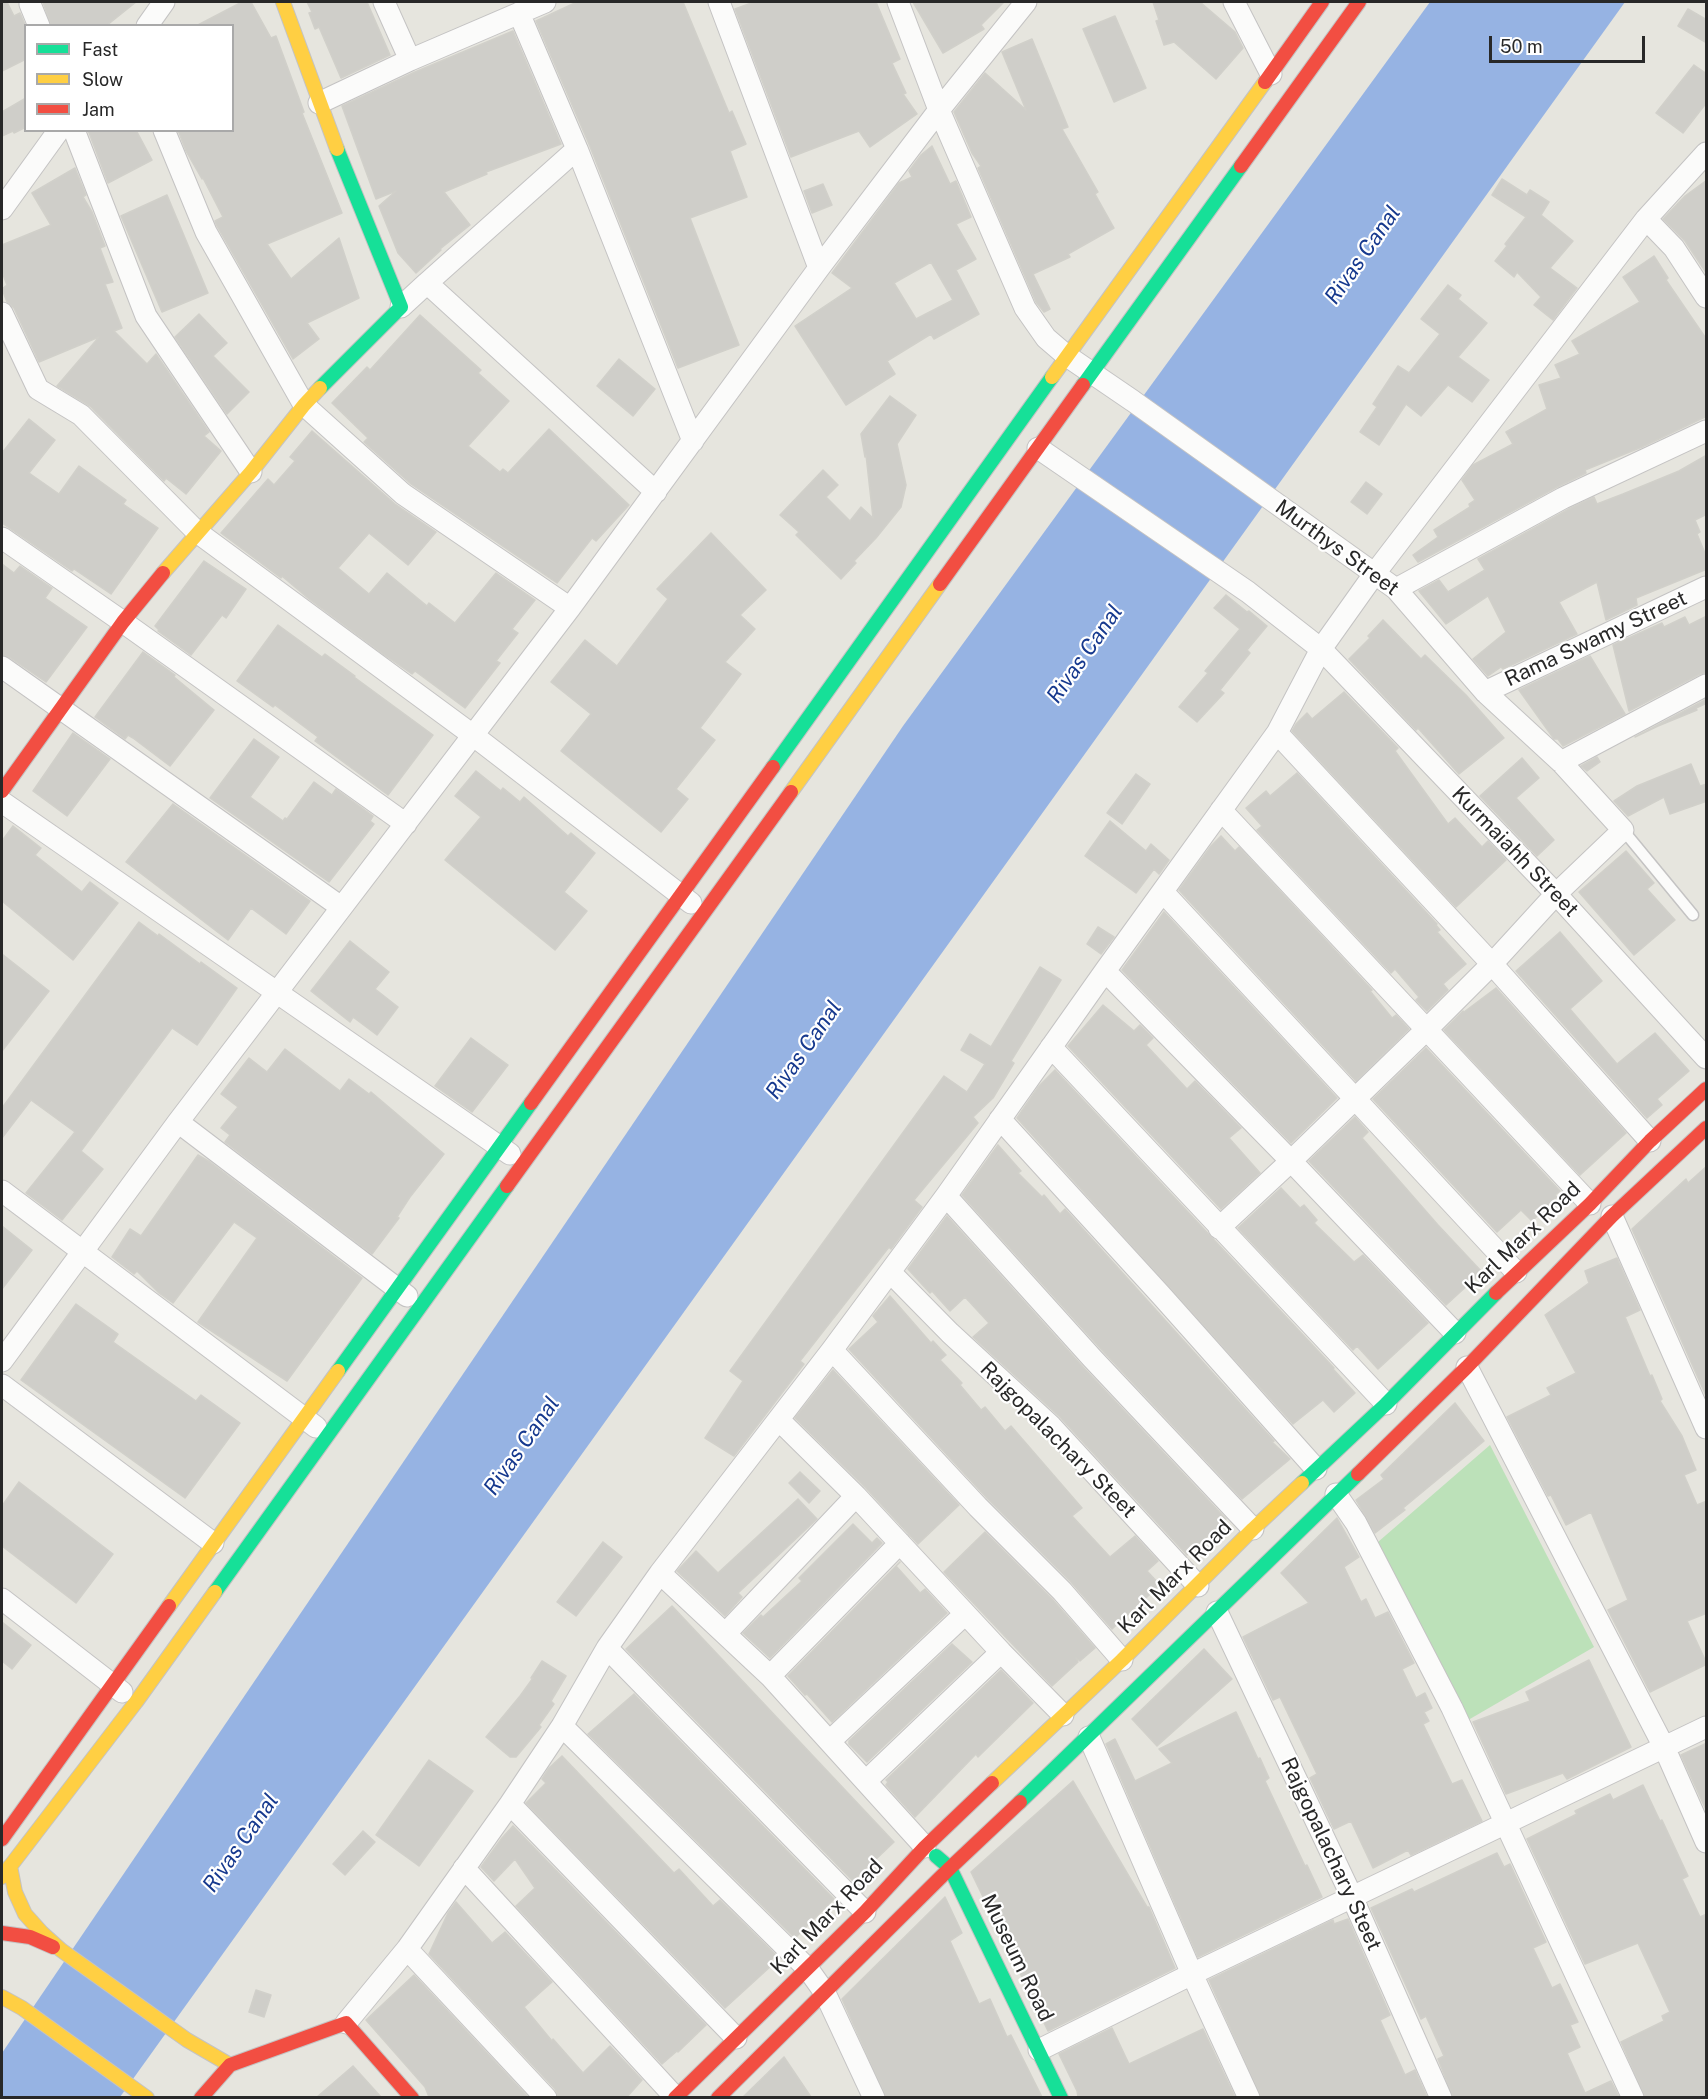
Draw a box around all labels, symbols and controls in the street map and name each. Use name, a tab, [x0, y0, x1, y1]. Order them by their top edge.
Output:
legend	[24, 24, 234, 132]
scale bar	[1492, 24, 1648, 62]
text: 50 m	[1500, 36, 1543, 57]
text: Fast	[82, 39, 118, 60]
text: Slow	[82, 69, 123, 90]
text: Jam	[82, 99, 115, 120]
water label: Rivas Canal	[1319, 201, 1407, 309]
street label: Murthys Street	[1270, 495, 1404, 601]
street label: Rama Swamy Street	[1501, 586, 1691, 692]
water label: Rivas Canal	[1041, 600, 1129, 708]
street label: Kurmaiahh Street	[1446, 782, 1584, 922]
water label: Rivas Canal	[760, 996, 848, 1104]
street label: Karl Marx Road	[1460, 1177, 1586, 1299]
street label: Rajgopalachary Steet	[975, 1357, 1141, 1523]
water label: Rivas Canal	[478, 1392, 566, 1500]
street label: Karl Marx Road	[1113, 1515, 1237, 1639]
street label: Rajgopalachary Steet	[1275, 1753, 1387, 1955]
water label: Rivas Canal	[197, 1789, 285, 1897]
street label: Karl Marx Road	[766, 1854, 888, 1980]
street label: Museum Road	[975, 1890, 1059, 2026]

